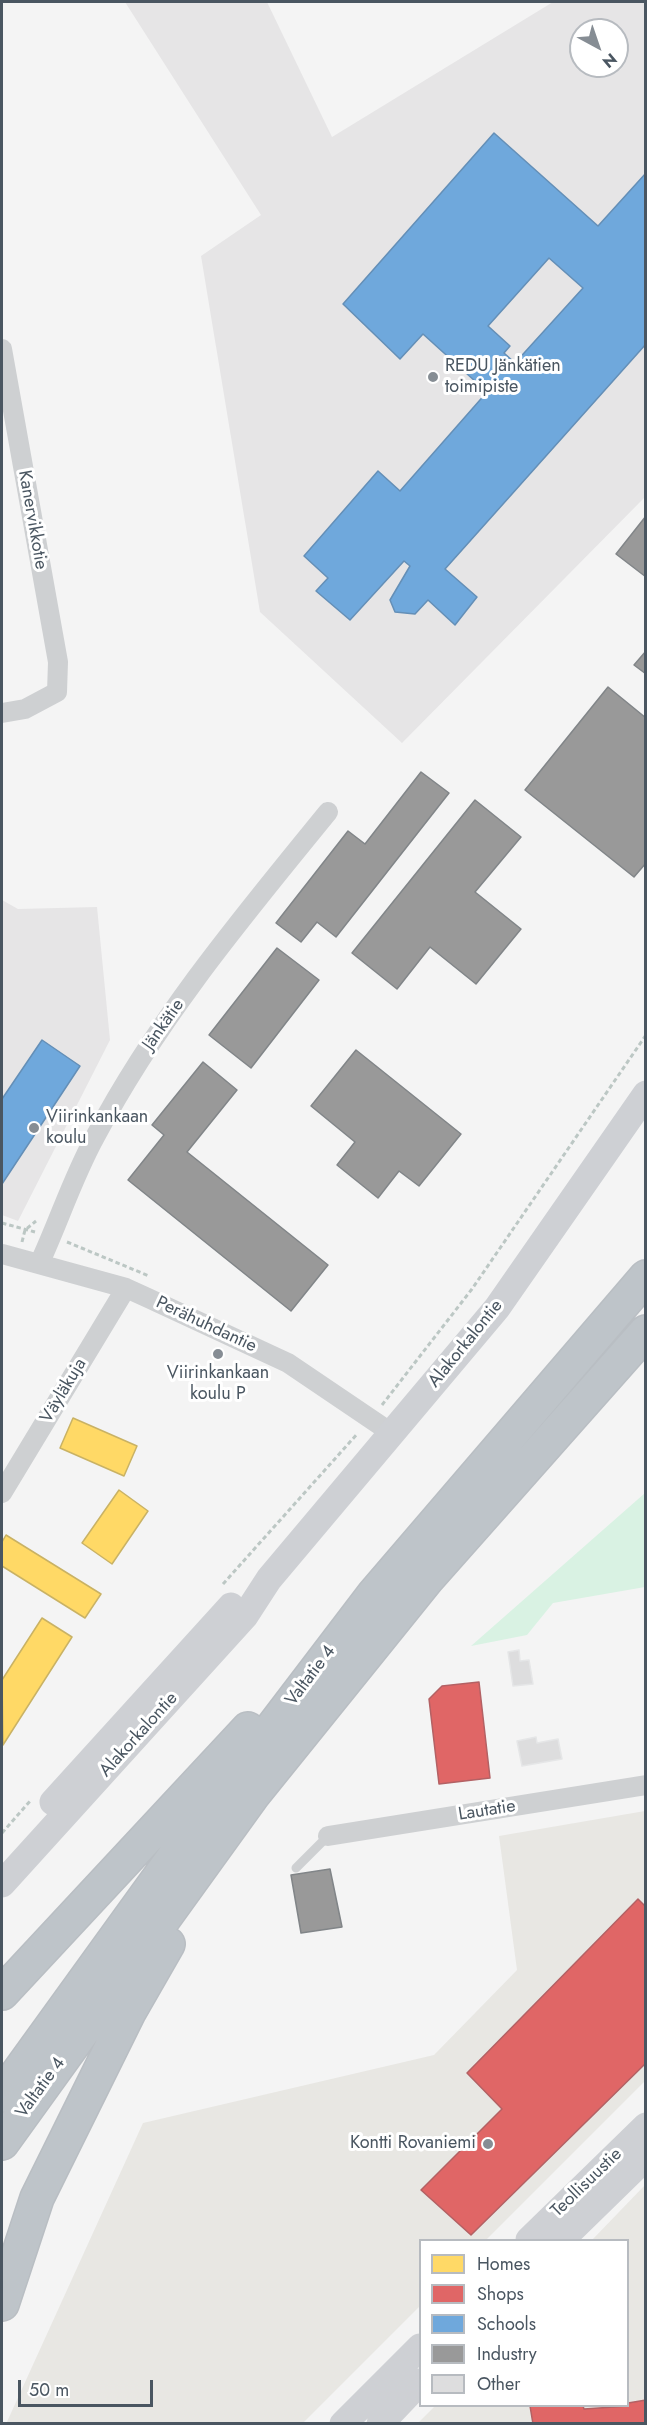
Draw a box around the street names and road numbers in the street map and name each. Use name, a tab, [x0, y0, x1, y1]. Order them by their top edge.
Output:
street label: Kanervikkotie	[13, 469, 51, 571]
street label: Jänkätie	[139, 995, 189, 1055]
street label: Perähuhdantie	[152, 1292, 260, 1358]
street label: Alakorkalontie	[424, 1296, 508, 1392]
street label: Väyläkuja	[36, 1355, 92, 1427]
street label: Valtatie 4	[281, 1642, 341, 1710]
street label: Alakorkalontie	[95, 1688, 183, 1782]
street label: Lautatie	[457, 1796, 517, 1826]
street label: Valtatie 4	[12, 2053, 70, 2123]
street label: Teollisuustie	[547, 2144, 627, 2222]

